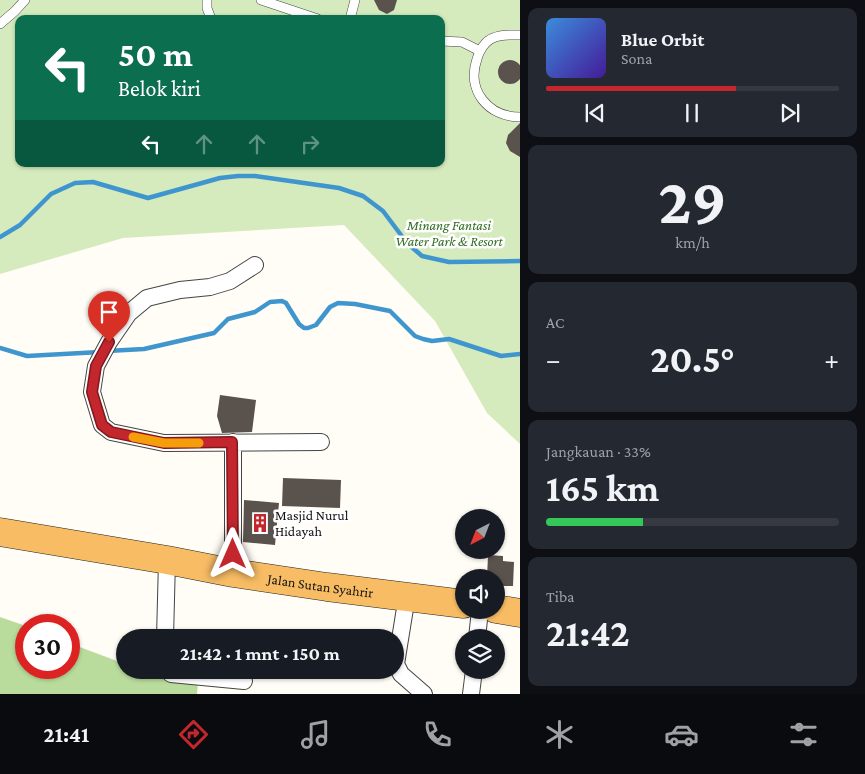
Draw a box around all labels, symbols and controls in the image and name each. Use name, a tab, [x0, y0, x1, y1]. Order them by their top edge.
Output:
text: Blue Orbit	[621, 29, 704, 50]
icon: left	[35, 35, 100, 100]
text: 50 m	[118, 35, 193, 74]
text: Sona	[621, 50, 652, 67]
text: Belok kiri	[118, 76, 201, 101]
icon: previous	[581, 99, 609, 127]
icon: pause	[678, 99, 706, 127]
icon: next	[776, 99, 804, 127]
icon: left	[137, 130, 165, 158]
icon: ahead	[190, 130, 218, 158]
icon: ahead	[243, 130, 271, 158]
icon: right	[296, 130, 324, 158]
text: 29	[658, 165, 727, 237]
park label: Minang Fantasi Water Park & Resort	[395, 217, 503, 249]
text: km/h	[675, 234, 710, 251]
pin	[88, 291, 130, 342]
icon: arrive	[95, 298, 123, 326]
text: AC	[546, 314, 564, 331]
text: 20.5°	[650, 338, 735, 380]
text: −	[546, 344, 561, 375]
text: +	[824, 344, 839, 375]
text: Jangkauan · 33%	[546, 443, 651, 460]
text: 165 km	[546, 467, 659, 509]
place label: Masjid Nurul Hidayah	[275, 507, 349, 539]
north arrow	[455, 509, 505, 559]
map controls	[455, 509, 505, 679]
building icon: Masjid Nurul Hidayah	[249, 512, 271, 534]
position arrow	[206, 527, 258, 579]
button: sound	[455, 569, 505, 619]
street label: Jalan Sutan Syahrir	[265, 570, 374, 601]
text: Tiba	[546, 588, 575, 605]
text: 21:42	[546, 612, 630, 654]
speed limit sign: 30	[15, 614, 80, 679]
button: layers	[455, 629, 505, 679]
text: 21:42 · 1 mnt · 150 m	[180, 643, 340, 664]
icon: directions	[176, 717, 211, 752]
icon: music	[298, 717, 333, 752]
icon: phone	[420, 717, 455, 752]
icon: climate	[542, 717, 577, 752]
icon: car	[664, 717, 699, 752]
icon: filters	[786, 717, 821, 752]
text: 21:41	[44, 722, 89, 747]

